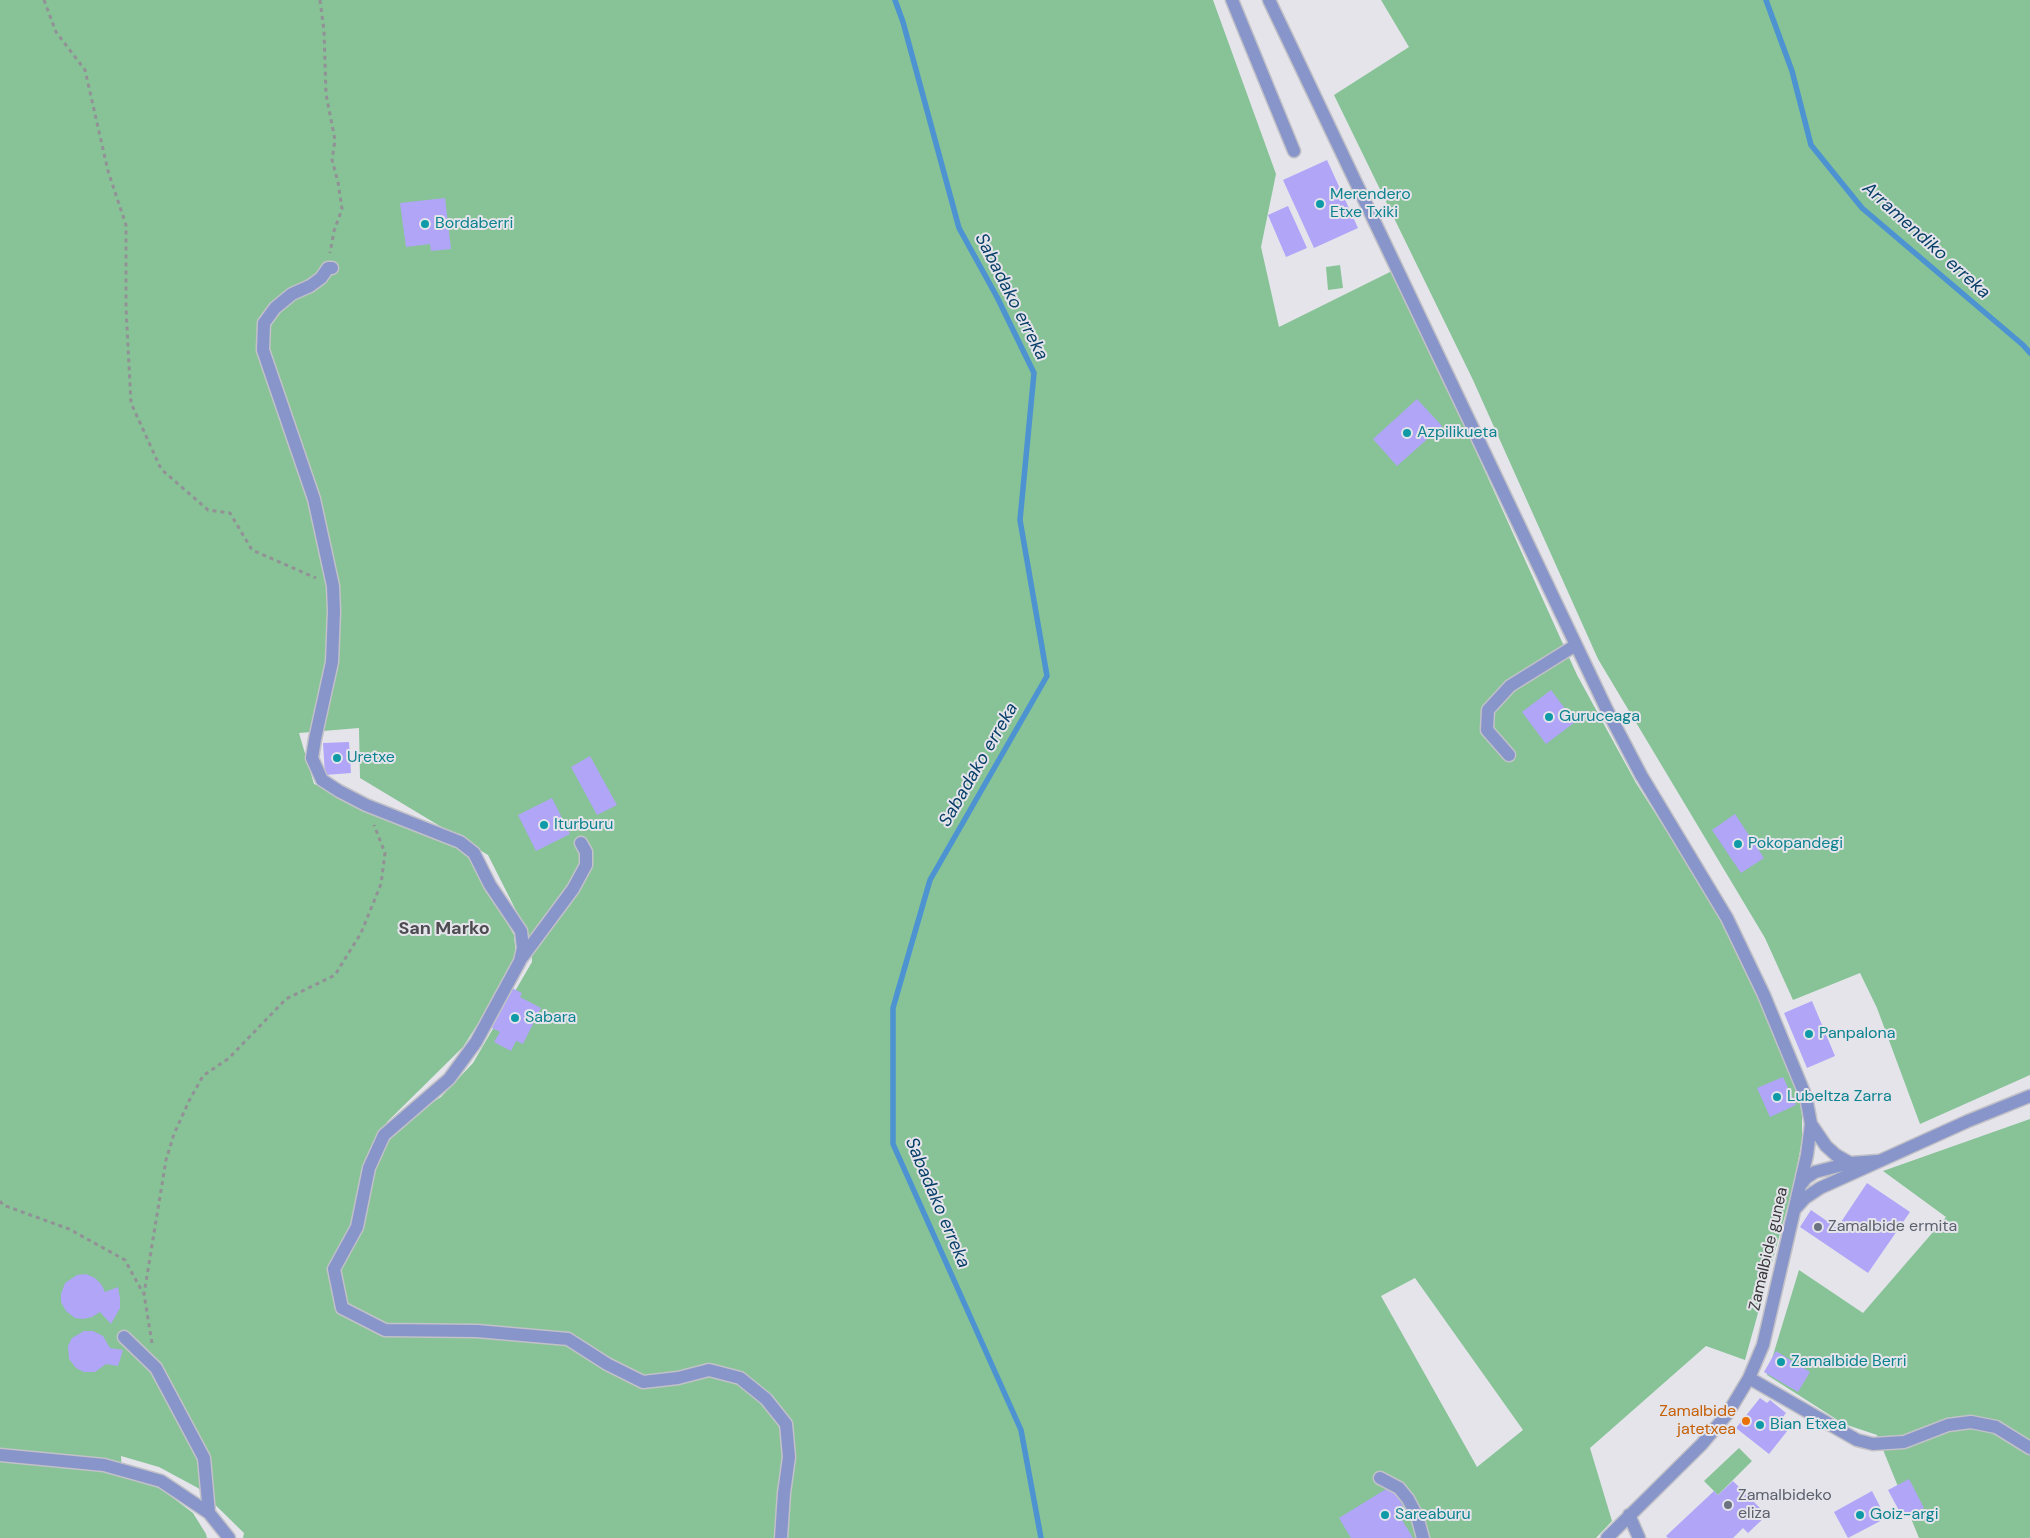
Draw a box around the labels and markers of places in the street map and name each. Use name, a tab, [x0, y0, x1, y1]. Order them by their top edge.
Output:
place label: Merendero Etxe Txiki	[1330, 185, 1411, 223]
marker: Merendero Etxe Txiki	[1314, 198, 1326, 210]
place label: Bordaberri	[435, 214, 513, 234]
marker: Bordaberri	[419, 218, 431, 230]
place label: Azpilikueta	[1417, 423, 1497, 443]
marker: Azpilikueta	[1401, 427, 1413, 439]
place label: Guruceaga	[1559, 707, 1640, 727]
marker: Guruceaga	[1543, 711, 1555, 723]
place label: Uretxe	[347, 748, 395, 768]
marker: Uretxe	[331, 752, 343, 764]
place label: Iturburu	[554, 815, 613, 835]
marker: Iturburu	[538, 819, 550, 831]
place label: Pokopandegi	[1748, 834, 1843, 854]
marker: Pokopandegi	[1732, 838, 1744, 850]
place label: Sabara	[525, 1008, 576, 1028]
marker: Sabara	[509, 1012, 521, 1024]
place label: Panpalona	[1819, 1024, 1895, 1044]
marker: Panpalona	[1803, 1028, 1815, 1040]
place label: Lubeltza Zarra	[1787, 1087, 1892, 1107]
marker: Lubeltza Zarra	[1771, 1091, 1783, 1103]
place label: Zamalbide ermita	[1828, 1217, 1957, 1237]
marker: Zamalbide ermita	[1812, 1221, 1824, 1233]
place label: Zamalbide Berri	[1791, 1352, 1907, 1372]
marker: Zamalbide Berri	[1775, 1356, 1787, 1368]
place label: Zamalbide jatetxea	[1659, 1402, 1736, 1440]
marker: Zamalbide jatetxea	[1740, 1415, 1752, 1427]
place label: Bian Etxea	[1770, 1415, 1846, 1435]
marker: Bian Etxea	[1754, 1419, 1766, 1431]
place label: Zamalbideko eliza	[1738, 1486, 1832, 1524]
marker: Zamalbideko eliza	[1722, 1499, 1734, 1511]
place label: Sareaburu	[1395, 1505, 1471, 1525]
place label: Goiz-argi	[1870, 1505, 1939, 1525]
marker: Sareaburu	[1379, 1509, 1391, 1521]
marker: Goiz-argi	[1854, 1509, 1866, 1521]

